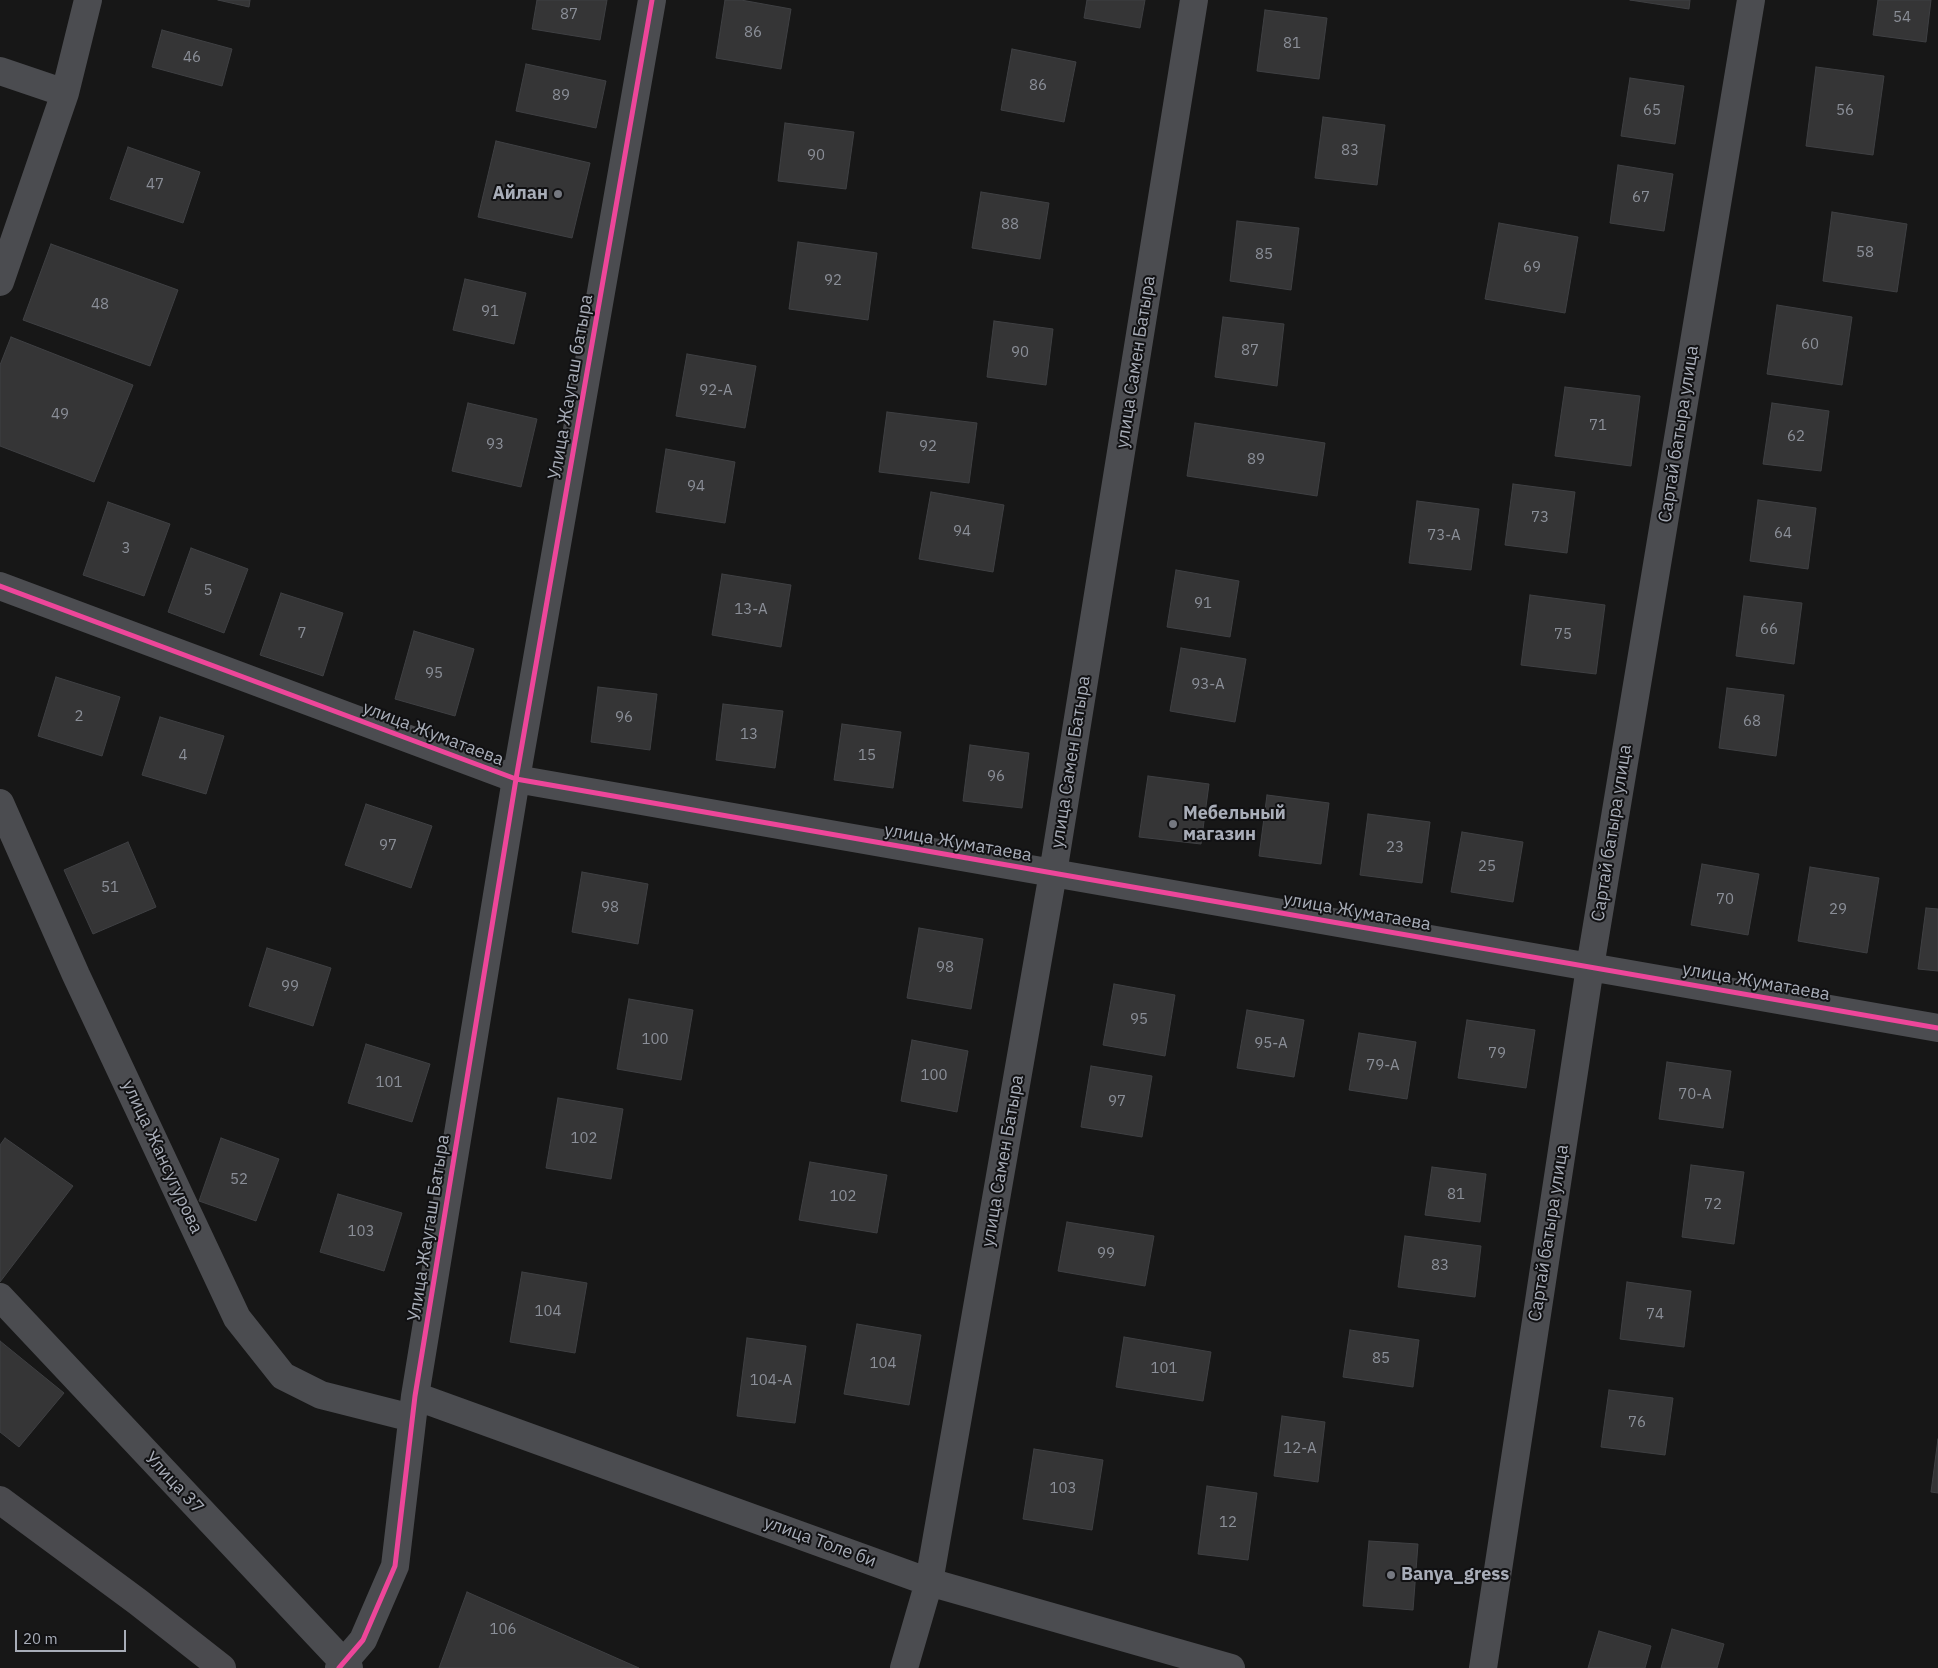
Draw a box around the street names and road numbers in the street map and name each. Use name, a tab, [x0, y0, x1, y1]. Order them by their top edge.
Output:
street label: улица Самен Батыра	[1112, 274, 1160, 450]
street label: Улица Жаугаш батыра	[544, 293, 598, 481]
street label: Сартай батыра улица	[1654, 344, 1704, 524]
street label: улица Самен Батыра	[1047, 674, 1095, 850]
street label: улица Жуматаева	[359, 697, 507, 771]
street label: Сартай батыра улица	[1587, 743, 1637, 923]
street label: улица Жуматаева	[883, 819, 1033, 867]
street label: улица Жуматаева	[1282, 888, 1432, 936]
street label: улица Жуматаева	[1681, 958, 1831, 1006]
street label: улица Самен Батыра	[977, 1073, 1029, 1249]
street label: улица Жансугурова	[117, 1077, 207, 1237]
street label: Улица Жаугаш Батыра	[404, 1133, 454, 1323]
street label: Сартай батыра улица	[1524, 1143, 1574, 1323]
street label: Улица 37	[140, 1448, 208, 1518]
street label: улица Толе би	[761, 1512, 879, 1572]

